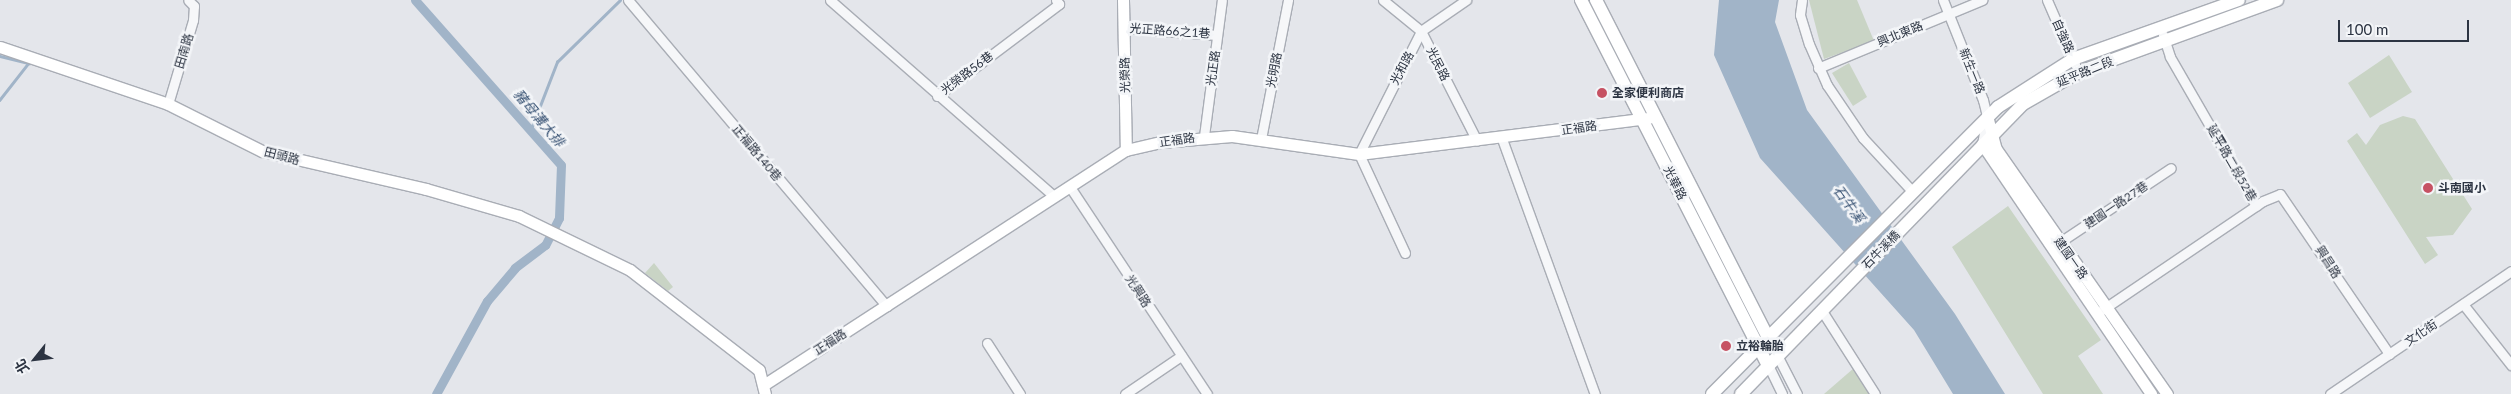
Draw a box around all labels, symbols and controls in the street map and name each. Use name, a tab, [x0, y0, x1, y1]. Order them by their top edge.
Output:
scale bar	[2341, 10, 2472, 42]
street label: 自強路	[2049, 17, 2077, 55]
street label: 興北東路	[1875, 18, 1925, 50]
text: 100 m	[2346, 20, 2388, 38]
street label: 光正路66之1巷	[1129, 21, 1211, 41]
street label: 田南路	[172, 32, 196, 70]
street label: 光民路	[1423, 45, 1453, 83]
street label: 新生一路	[1956, 46, 1988, 96]
street label: 光榮路56巷	[938, 49, 996, 97]
street label: 光正路	[1203, 49, 1223, 87]
street label: 光和路	[1387, 49, 1417, 87]
street label: 光明路	[1263, 51, 1285, 89]
street label: 延平路二段	[2054, 54, 2116, 90]
street label: 光榮路	[1117, 57, 1133, 93]
water label: 豬母溝大排	[510, 86, 568, 150]
place label: 全家便利商店	[1612, 86, 1684, 100]
marker: 全家便利商店	[1596, 87, 1608, 99]
street label: 正福路	[1560, 118, 1598, 138]
street label: 正福路140巷	[729, 122, 785, 184]
street label: 延平路二段52巷	[2204, 122, 2260, 204]
street label: 正福路	[1158, 130, 1196, 150]
street label: 田頭路	[263, 144, 301, 168]
street label: 光華路	[1660, 164, 1690, 202]
street label: 建國一路27巷	[2081, 178, 2151, 232]
place label: 斗南國小	[2438, 181, 2486, 195]
water label: 石牛溪	[1830, 182, 1868, 226]
marker: 斗南國小	[2422, 182, 2434, 194]
street label: 石牛溪橋	[1859, 228, 1903, 272]
street label: 建國一路	[2051, 234, 2091, 282]
street label: 興昌路	[2312, 243, 2344, 281]
street label: 光興路	[1122, 272, 1154, 310]
street label: 文化街	[2402, 317, 2440, 349]
street label: 正福路	[811, 326, 849, 358]
north arrow	[10, 334, 60, 384]
place label: 立裕輪胎	[1736, 339, 1784, 353]
marker: 立裕輪胎	[1720, 340, 1732, 352]
text: 北	[11, 356, 32, 377]

